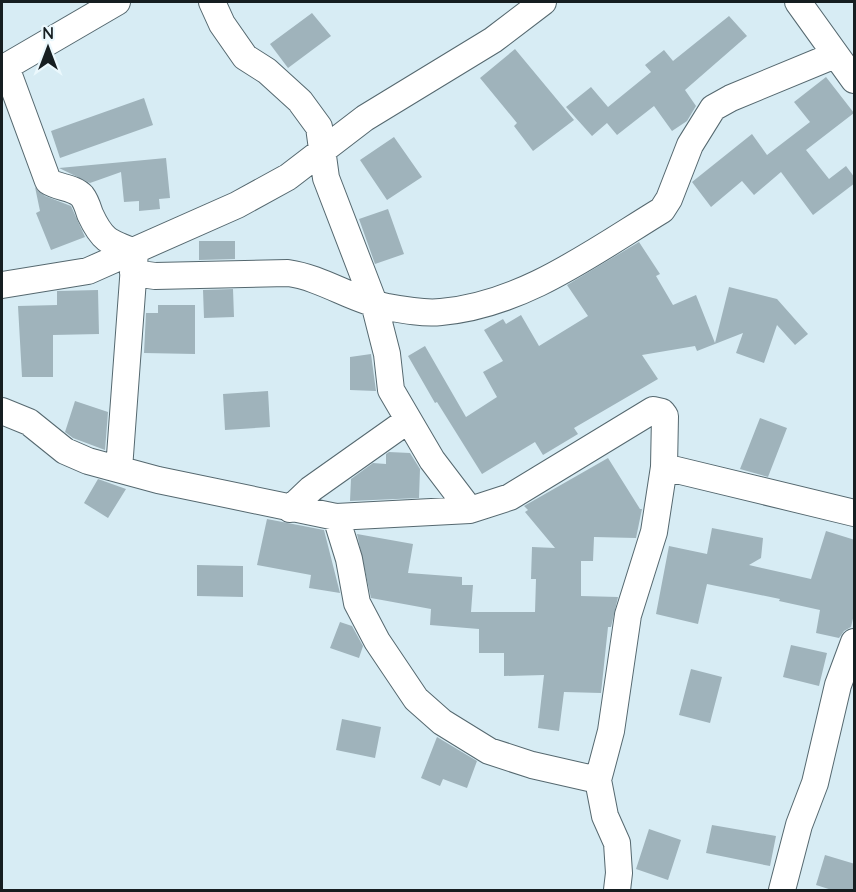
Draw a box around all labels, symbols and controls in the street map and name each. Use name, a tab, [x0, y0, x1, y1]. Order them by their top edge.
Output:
north arrow	[18, 18, 78, 78]
text: N	[42, 23, 54, 43]

